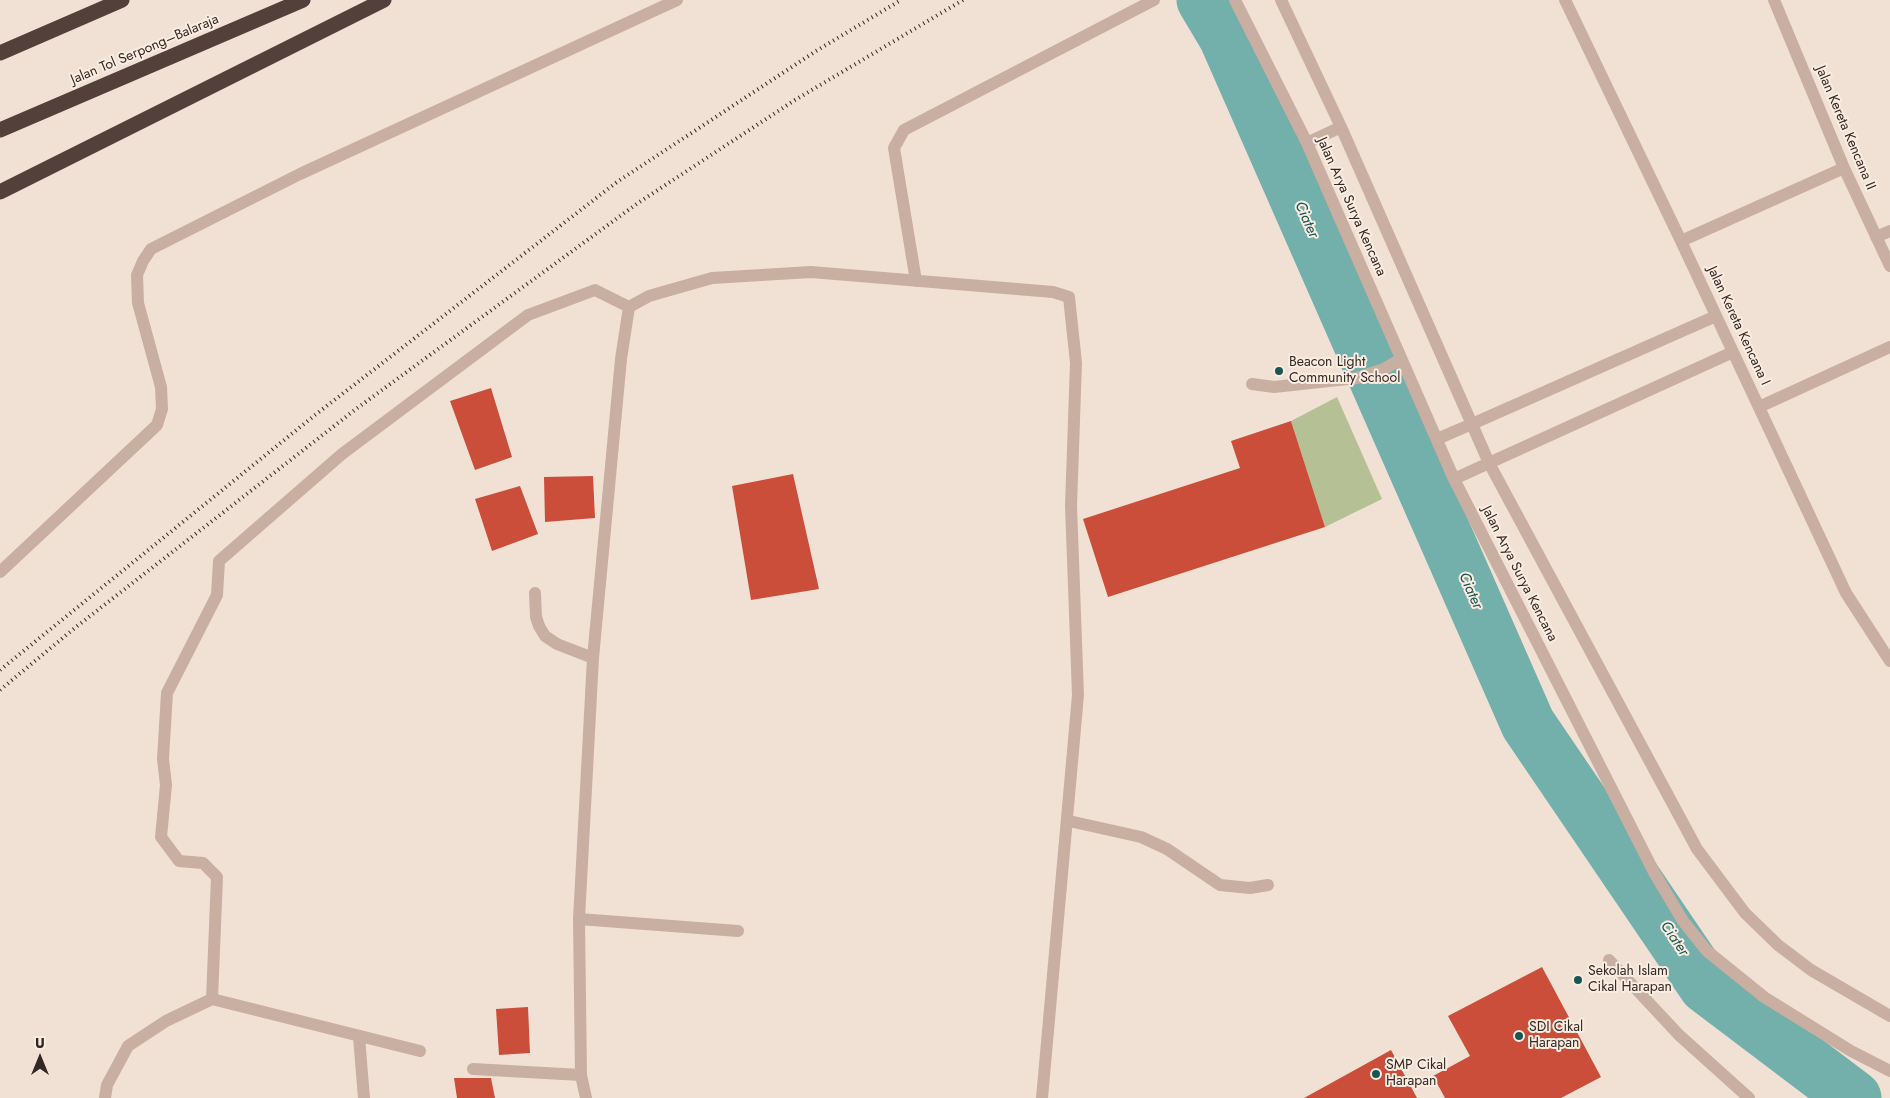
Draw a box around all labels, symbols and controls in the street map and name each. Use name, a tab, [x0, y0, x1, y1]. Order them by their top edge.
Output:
street label: Jalan Tol Serpong–Balaraja	[69, 11, 221, 89]
street label: Jalan Kereta Kencana II	[1811, 63, 1879, 193]
street label: Jalan Arya Surya Kencana	[1313, 135, 1389, 279]
water label: Ciater	[1290, 199, 1322, 241]
street label: Jalan Kereta Kencana I	[1703, 264, 1773, 388]
place label: Beacon Light Community School	[1289, 355, 1400, 388]
marker: Beacon Light Community School	[1273, 365, 1285, 377]
street label: Jalan Arya Surya Kencana	[1477, 503, 1561, 645]
water label: Ciater	[1454, 570, 1486, 612]
water label: Ciater	[1656, 918, 1692, 960]
place label: Sekolah Islam Cikal Harapan	[1588, 964, 1672, 996]
marker: Sekolah Islam Cikal Harapan	[1572, 974, 1584, 986]
place label: SDI Cikal Harapan	[1529, 1020, 1583, 1052]
marker: SDI Cikal Harapan	[1513, 1030, 1525, 1042]
north arrow	[15, 1033, 65, 1083]
text: U	[35, 1033, 45, 1053]
place label: SMP Cikal Harapan	[1386, 1058, 1446, 1090]
marker: SMP Cikal Harapan	[1370, 1068, 1382, 1080]

